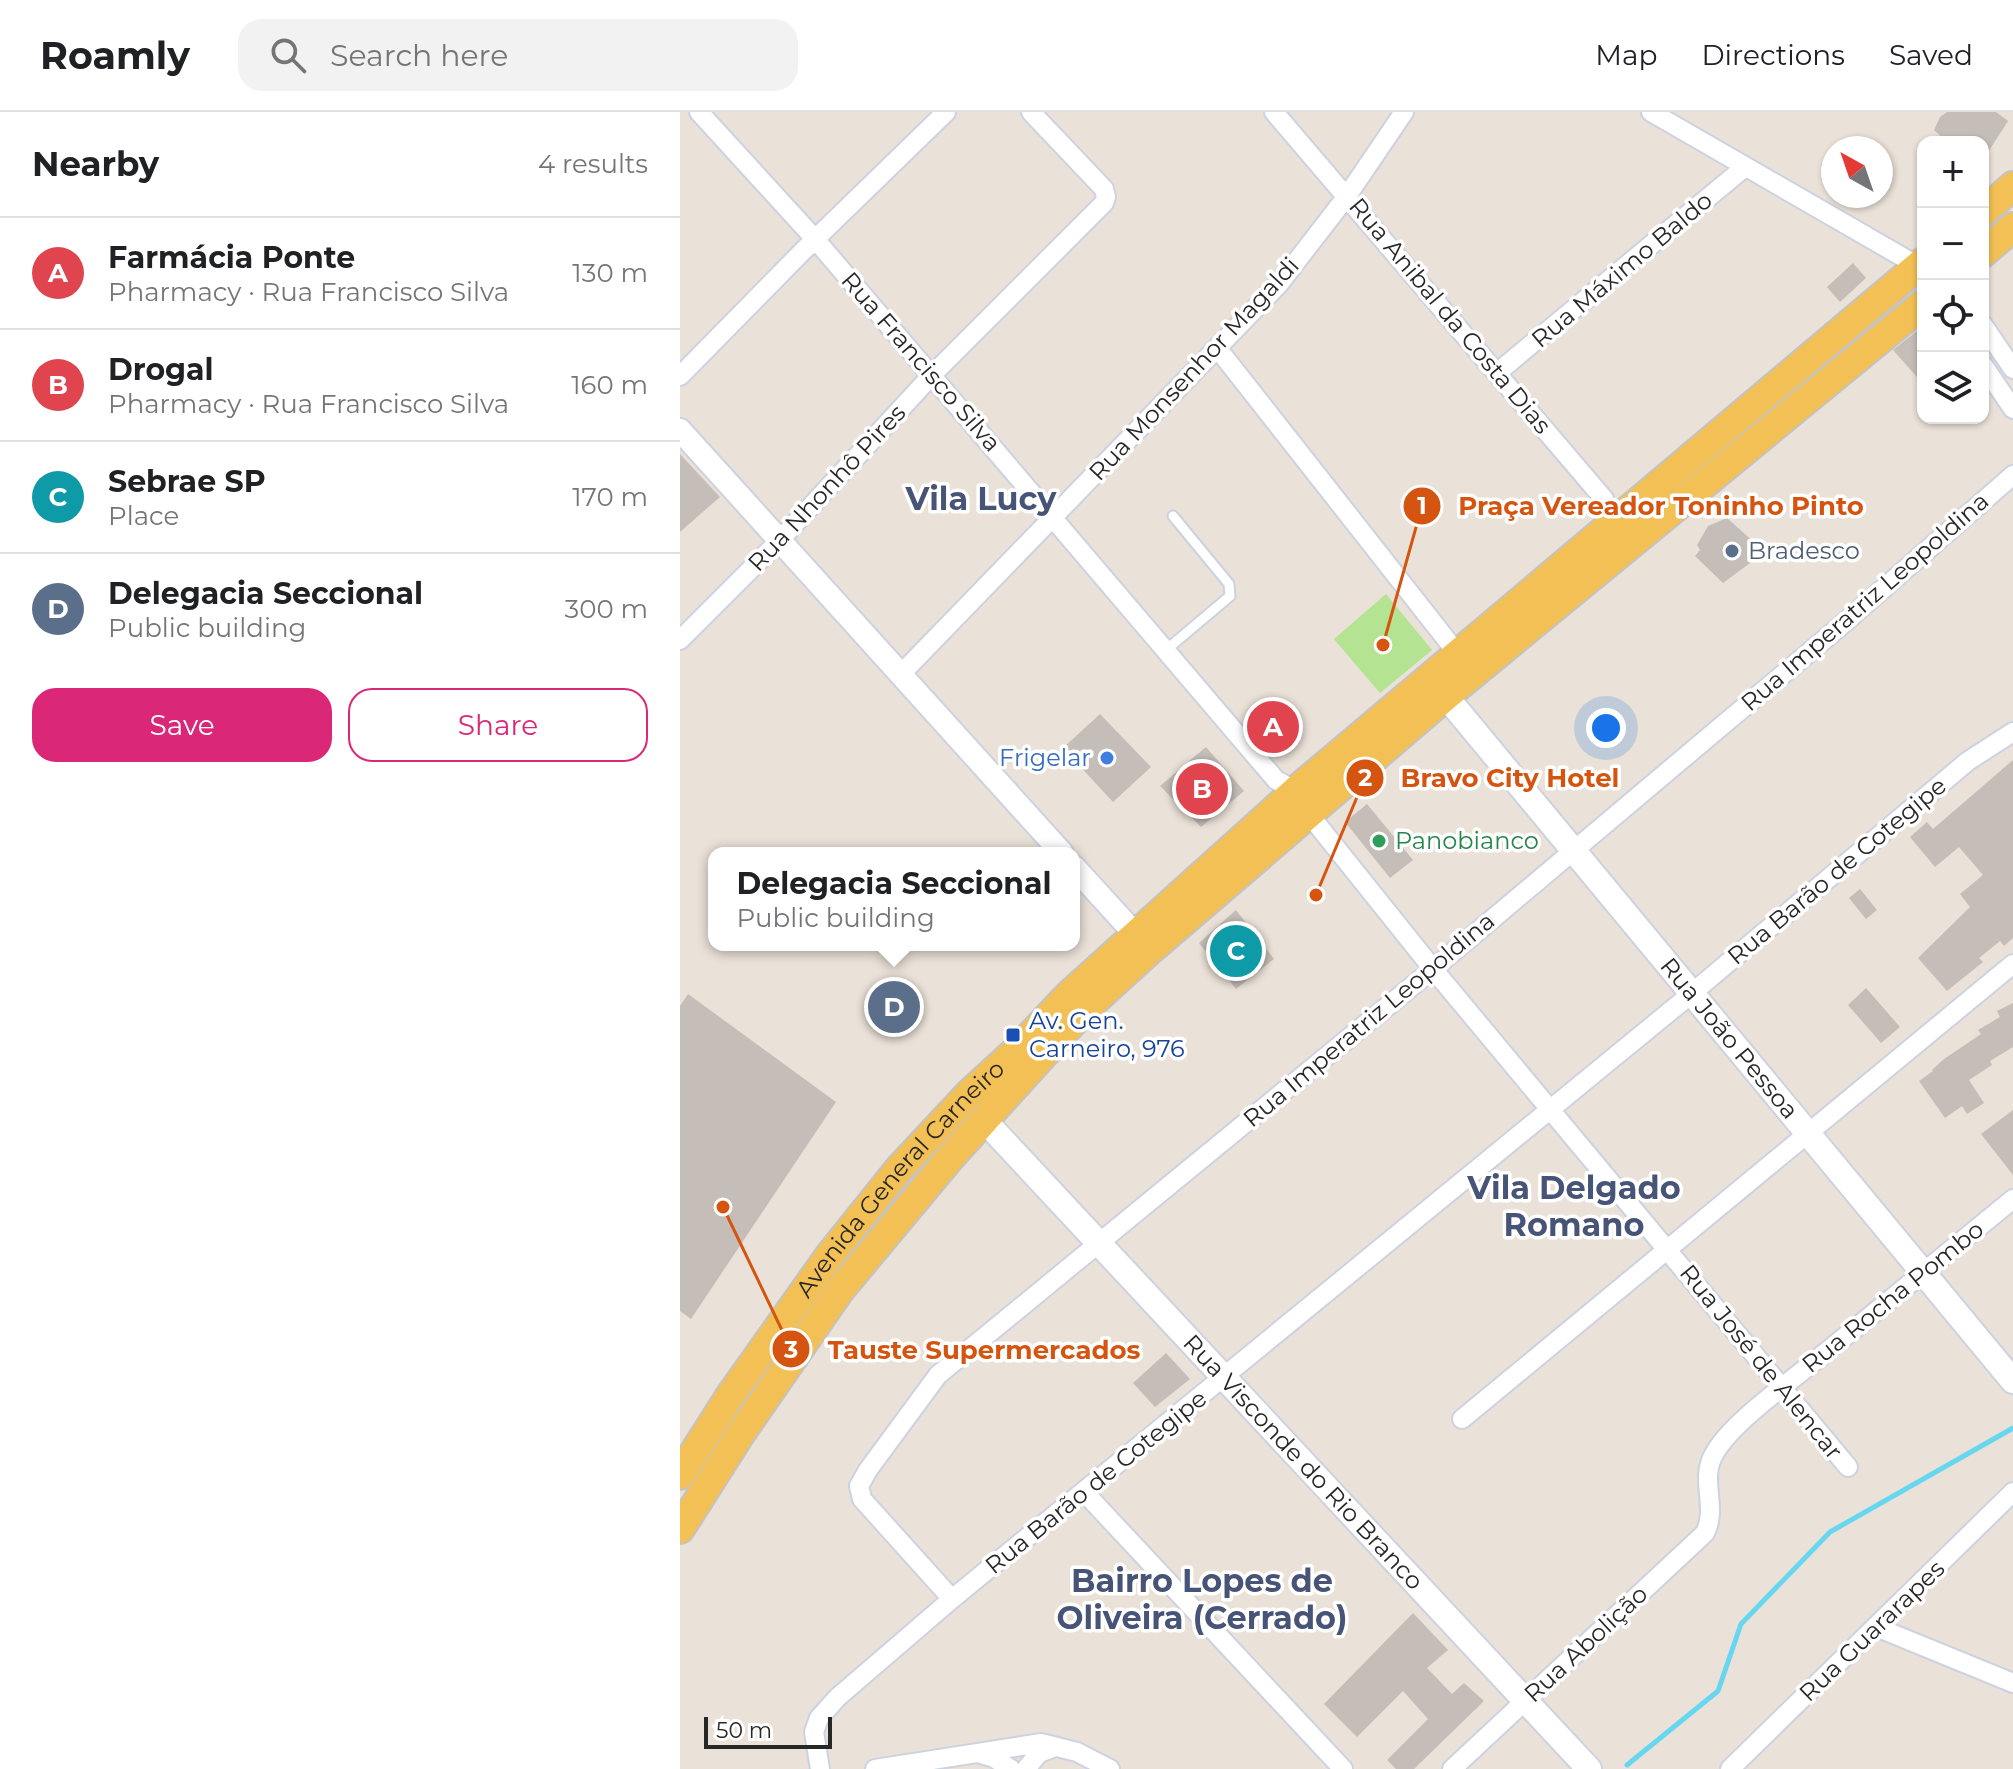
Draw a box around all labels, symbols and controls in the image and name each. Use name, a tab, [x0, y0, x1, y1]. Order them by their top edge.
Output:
search box	[238, 19, 798, 91]
text: Roamly	[40, 32, 190, 79]
icon: search	[266, 33, 310, 77]
text: Search here	[330, 37, 508, 74]
text: Map	[1595, 38, 1657, 72]
text: Directions	[1701, 38, 1845, 72]
text: Saved	[1889, 38, 1973, 72]
north arrow	[1821, 136, 1893, 208]
map controls	[1917, 136, 1989, 424]
button: +	[1917, 136, 1989, 208]
text: Nearby	[32, 143, 159, 185]
text: 4 results	[538, 148, 648, 180]
street label: Rua Máximo Baldo	[1525, 186, 1718, 354]
street label: Rua Anibal da Costa Dias	[1343, 192, 1558, 439]
button: −	[1917, 208, 1989, 280]
text: Farmácia Ponte	[108, 239, 355, 276]
street label: Rua Monsenhor Magaldi	[1083, 251, 1305, 486]
text: A	[48, 257, 68, 289]
text: 130 m	[572, 257, 648, 289]
street label: Rua Francisco Silva	[836, 266, 1007, 457]
text: Pharmacy · Rua Francisco Silva	[108, 276, 509, 308]
button: locate	[1917, 280, 1989, 352]
text: Drogal	[108, 351, 214, 388]
button: layers	[1917, 352, 1989, 424]
text: B	[48, 369, 68, 401]
text: 160 m	[571, 369, 648, 401]
text: Pharmacy · Rua Francisco Silva	[108, 388, 509, 420]
street label: Rua Nhonhô Pires	[742, 398, 911, 577]
text: Sebrae SP	[108, 463, 266, 500]
district label: Vila Lucy	[904, 479, 1057, 518]
text: C	[49, 481, 67, 513]
text: 170 m	[572, 481, 648, 513]
callout: Praça Vereador Toninho Pinto	[1402, 481, 1880, 531]
street label: Rua Imperatriz Leopoldina	[1735, 486, 1994, 717]
text: Praça Vereador Toninho Pinto	[1458, 490, 1864, 522]
text: 1	[1417, 491, 1427, 520]
text: Place	[108, 500, 179, 532]
place label: Bradesco	[1748, 536, 1860, 565]
marker: Bradesco	[1723, 542, 1741, 560]
text: Delegacia Seccional	[108, 575, 423, 612]
text: D	[47, 593, 69, 625]
text: 300 m	[565, 593, 648, 625]
text: Public building	[108, 612, 306, 644]
button: Save	[32, 688, 332, 762]
button: Share	[348, 688, 648, 762]
pin: A	[1247, 697, 1299, 757]
your location	[1586, 708, 1626, 748]
place label: Frigelar	[999, 743, 1091, 772]
marker: Frigelar	[1098, 749, 1116, 767]
callout: Bravo City Hotel	[1345, 753, 1636, 803]
pin: B	[1176, 759, 1228, 819]
text: Bravo City Hotel	[1401, 762, 1619, 794]
text: 2	[1358, 763, 1372, 792]
street label: Rua Barão de Cotegipe	[1722, 771, 1952, 971]
place label: Panobianco	[1395, 826, 1539, 855]
marker: Panobianco	[1370, 832, 1388, 850]
popup	[708, 847, 1080, 951]
text: Delegacia Seccional	[736, 865, 1052, 902]
text: Public building	[736, 902, 935, 934]
street label: Rua Imperatriz Leopoldina	[1237, 906, 1500, 1133]
pin: C	[1210, 921, 1262, 981]
street label: Rua João Pessoa	[1654, 952, 1805, 1124]
pin: D	[868, 977, 920, 1037]
place label: Av. Gen. Carneiro, 976	[1029, 1006, 1185, 1063]
marker: Av. Gen. Carneiro, 976	[1004, 1026, 1022, 1044]
street label: Avenida General Carneiro	[790, 1054, 1010, 1303]
district label: Vila Delgado Romano	[1466, 1168, 1681, 1244]
street label: Rua Rocha Pombo	[1796, 1215, 1989, 1379]
street label: Rua José de Alencar	[1674, 1258, 1849, 1465]
callout: Tauste Supermercados	[771, 1324, 1156, 1374]
street label: Rua Visconde do Rio Branco	[1177, 1328, 1430, 1596]
text: Tauste Supermercados	[828, 1334, 1141, 1366]
text: 3	[783, 1335, 798, 1364]
street label: Rua Barão de Cotegipe	[979, 1383, 1212, 1580]
street label: Rua Guararapes	[1793, 1554, 1950, 1707]
district label: Bairro Lopes de Oliveira (Cerrado)	[1057, 1561, 1347, 1637]
street label: Rua Abolição	[1518, 1579, 1653, 1708]
scale bar	[704, 1713, 832, 1749]
text: 50 m	[716, 1717, 772, 1744]

